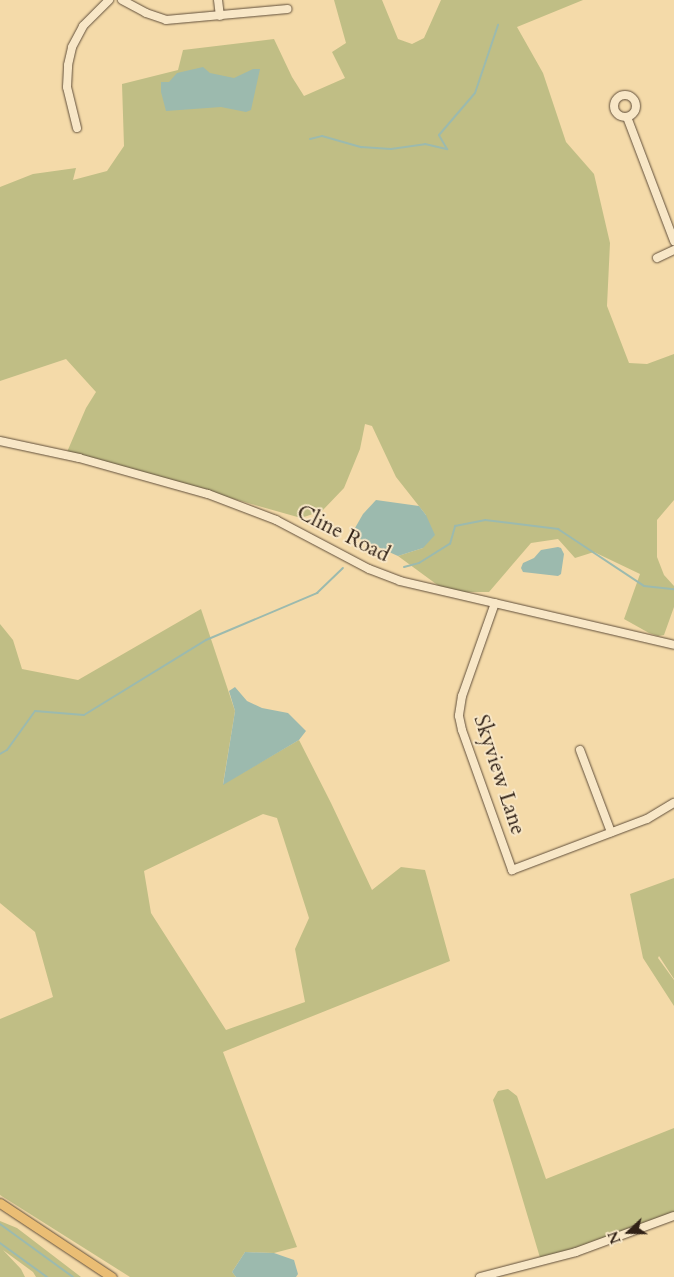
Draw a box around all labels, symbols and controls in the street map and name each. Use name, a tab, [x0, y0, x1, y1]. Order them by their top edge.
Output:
street label: Cline Road	[292, 500, 394, 568]
street label: Skyview Lane	[468, 712, 530, 838]
north arrow	[604, 1207, 654, 1257]
text: N	[603, 1228, 626, 1247]

